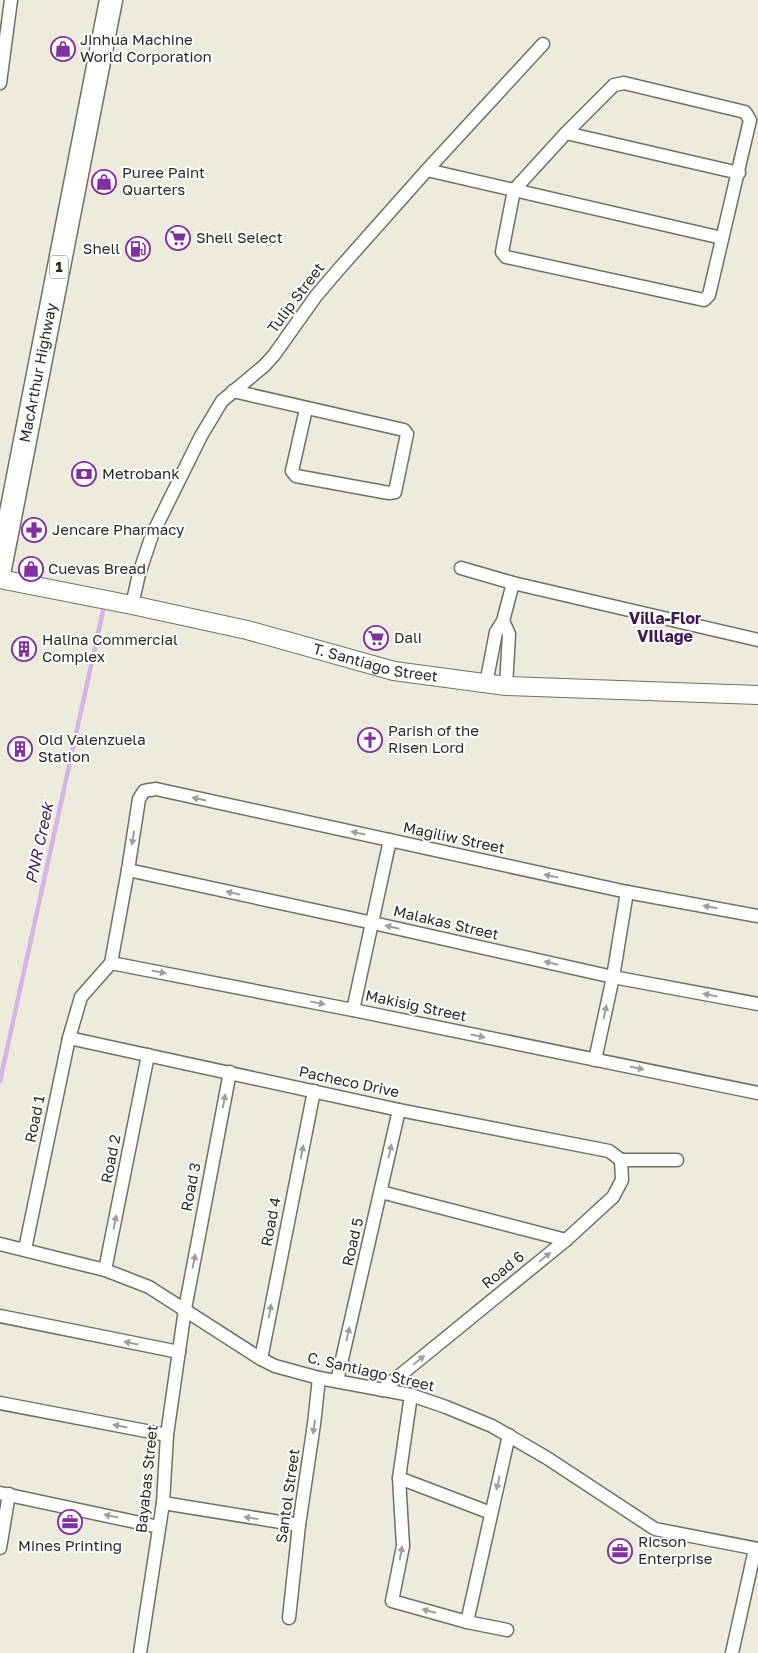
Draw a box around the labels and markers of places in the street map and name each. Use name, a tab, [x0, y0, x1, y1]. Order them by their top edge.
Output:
place label: Jinhua Machine World Corporation	[80, 30, 212, 65]
shop icon: Jinhua Machine World Corporation	[50, 36, 76, 62]
place label: Puree Paint Quarters	[122, 163, 205, 198]
shop icon: Puree Paint Quarters	[91, 169, 117, 195]
supermarket icon: Shell Select	[165, 225, 191, 251]
place label: Shell Select	[196, 228, 283, 246]
fuel station icon: Shell	[125, 236, 151, 262]
place label: Shell	[83, 239, 120, 257]
bank icon: Metrobank	[71, 461, 97, 487]
place label: Metrobank	[102, 464, 180, 482]
pharmacy icon: Jencare Pharmacy	[21, 517, 47, 543]
place label: Jencare Pharmacy	[52, 520, 185, 538]
shop icon: Cuevas Bread	[18, 556, 44, 582]
place label: Cuevas Bread	[48, 559, 146, 577]
supermarket icon: Dali	[363, 625, 389, 651]
place label: Dali	[394, 628, 422, 646]
place label: Halina Commercial Complex	[42, 630, 178, 665]
building icon: Halina Commercial Complex	[11, 636, 37, 662]
place label: Parish of the Risen Lord	[388, 721, 479, 756]
church icon: Parish of the Risen Lord	[357, 727, 383, 753]
place label: Old Valenzuela Station	[38, 730, 146, 765]
building icon: Old Valenzuela Station	[7, 736, 33, 762]
office icon: Mines Printing	[57, 1509, 83, 1535]
place label: Ricson Enterprise	[638, 1532, 713, 1567]
place label: Mines Printing	[18, 1536, 122, 1554]
office icon: Ricson Enterprise	[607, 1538, 633, 1564]

